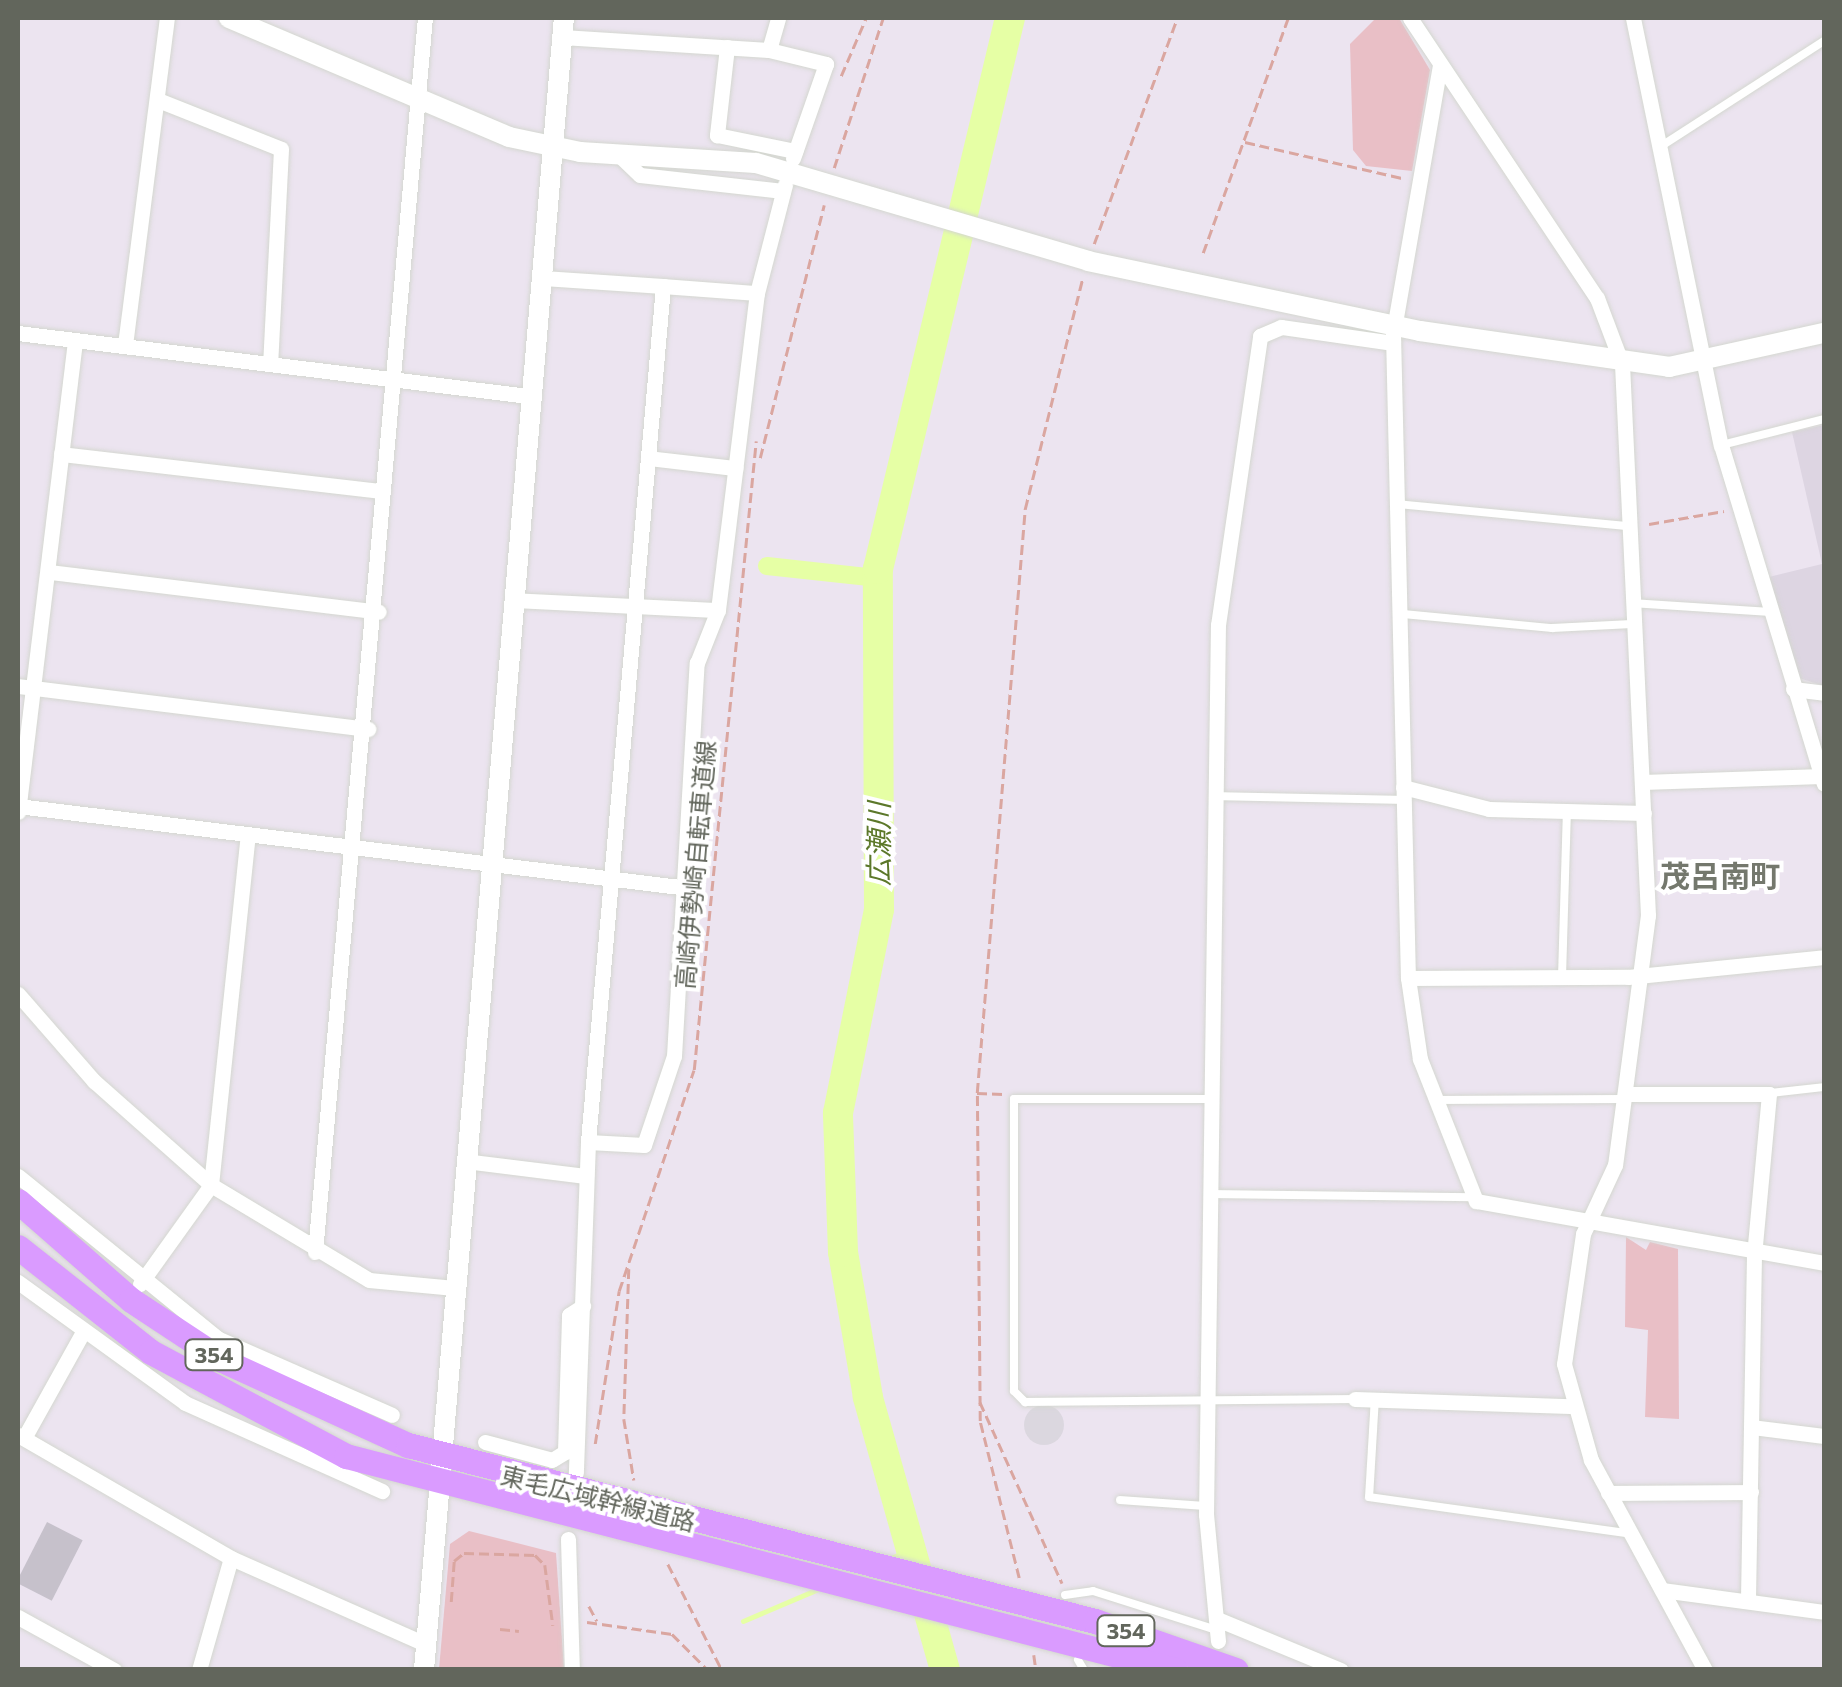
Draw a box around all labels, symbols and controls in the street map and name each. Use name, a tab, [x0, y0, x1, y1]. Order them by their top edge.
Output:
street label: 高崎伊勢崎自転車道線	[669, 739, 721, 991]
water label: 広瀬川	[861, 802, 895, 886]
district label: 茂呂南町	[1660, 857, 1780, 893]
road number: 354	[184, 1338, 244, 1372]
street label: 東毛広域幹線道路	[497, 1459, 699, 1537]
road number: 354	[1096, 1614, 1156, 1648]

